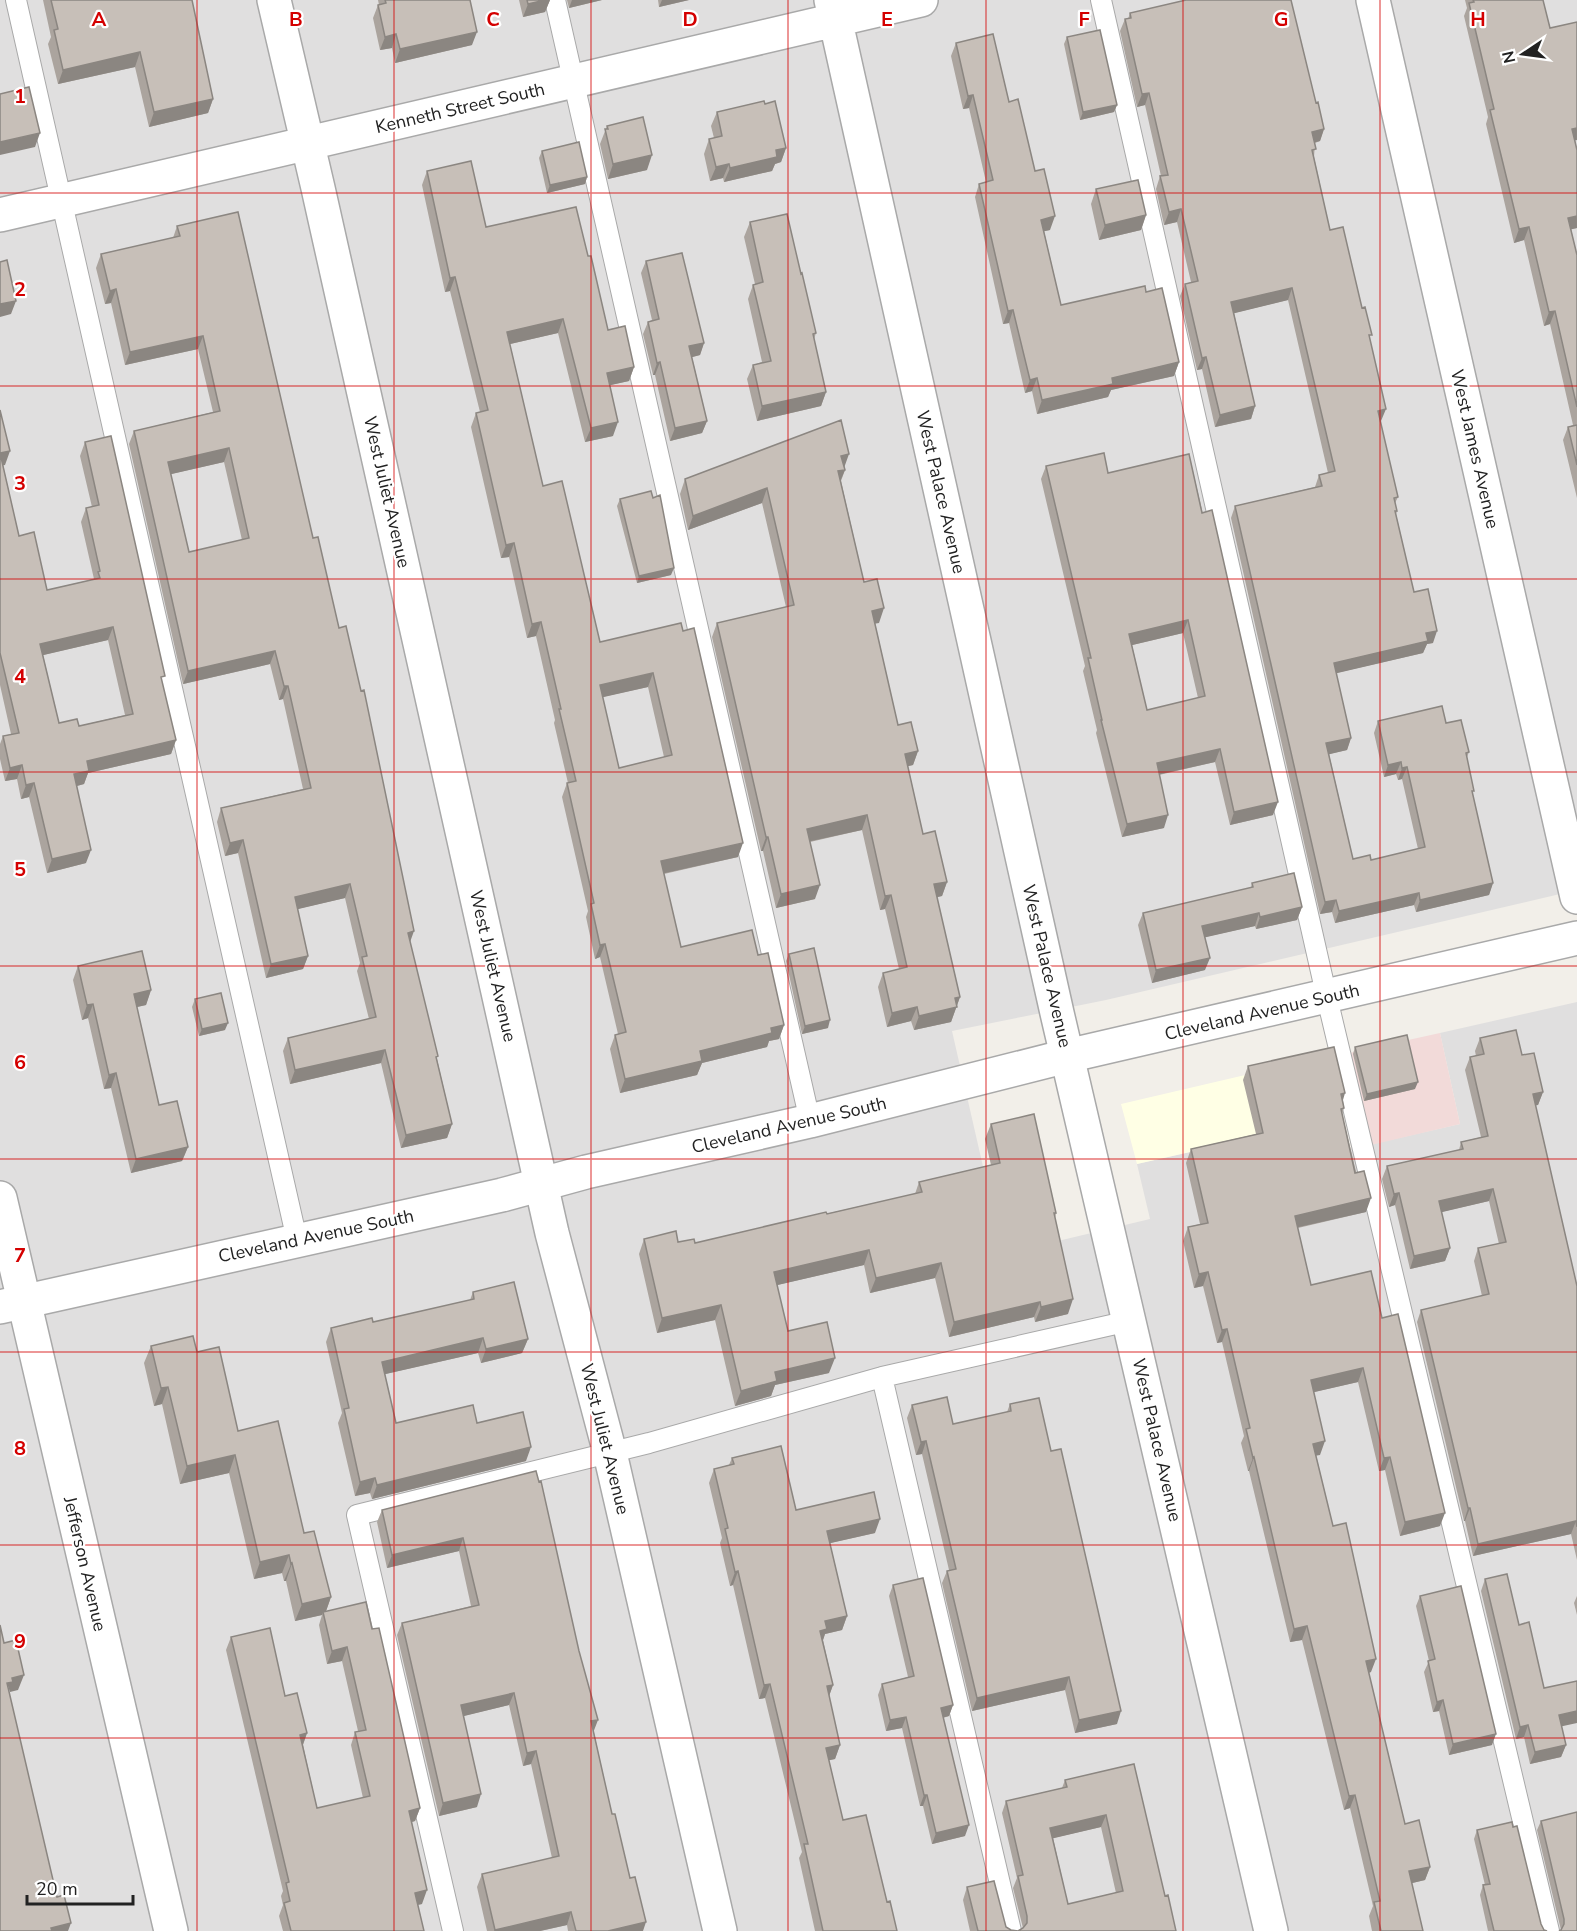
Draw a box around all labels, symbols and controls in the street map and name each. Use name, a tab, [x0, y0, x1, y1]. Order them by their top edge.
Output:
text: A	[92, 6, 107, 33]
text: B	[289, 6, 303, 33]
text: C	[486, 6, 500, 33]
text: D	[682, 6, 698, 33]
text: E	[881, 6, 893, 33]
text: F	[1078, 6, 1090, 33]
text: G	[1274, 6, 1288, 33]
text: H	[1470, 6, 1486, 33]
north arrow	[1493, 24, 1553, 84]
text: N	[1497, 49, 1521, 65]
street label: Kenneth Street South	[373, 77, 547, 139]
text: 1	[14, 83, 26, 110]
text: 2	[14, 276, 26, 303]
street label: West James Avenue	[1445, 367, 1505, 531]
street label: West Palace Avenue	[911, 408, 971, 576]
street label: West Juliet Avenue	[358, 414, 416, 570]
text: 3	[14, 470, 26, 497]
text: 4	[14, 663, 26, 690]
text: 5	[14, 856, 26, 883]
street label: West Palace Avenue	[1017, 882, 1077, 1050]
street label: West Juliet Avenue	[464, 888, 522, 1044]
street label: Cleveland Avenue South	[1162, 978, 1362, 1046]
text: 6	[14, 1049, 26, 1076]
street label: Cleveland Avenue South	[689, 1091, 889, 1159]
street label: Cleveland Avenue South	[216, 1204, 416, 1268]
text: 7	[14, 1242, 26, 1269]
street label: West Palace Avenue	[1127, 1356, 1187, 1524]
street label: West Juliet Avenue	[575, 1361, 635, 1517]
text: 8	[14, 1435, 26, 1462]
street label: Jefferson Avenue	[58, 1493, 112, 1634]
text: 9	[14, 1628, 26, 1655]
scale bar	[27, 1868, 134, 1906]
text: 20 m	[36, 1877, 78, 1901]

